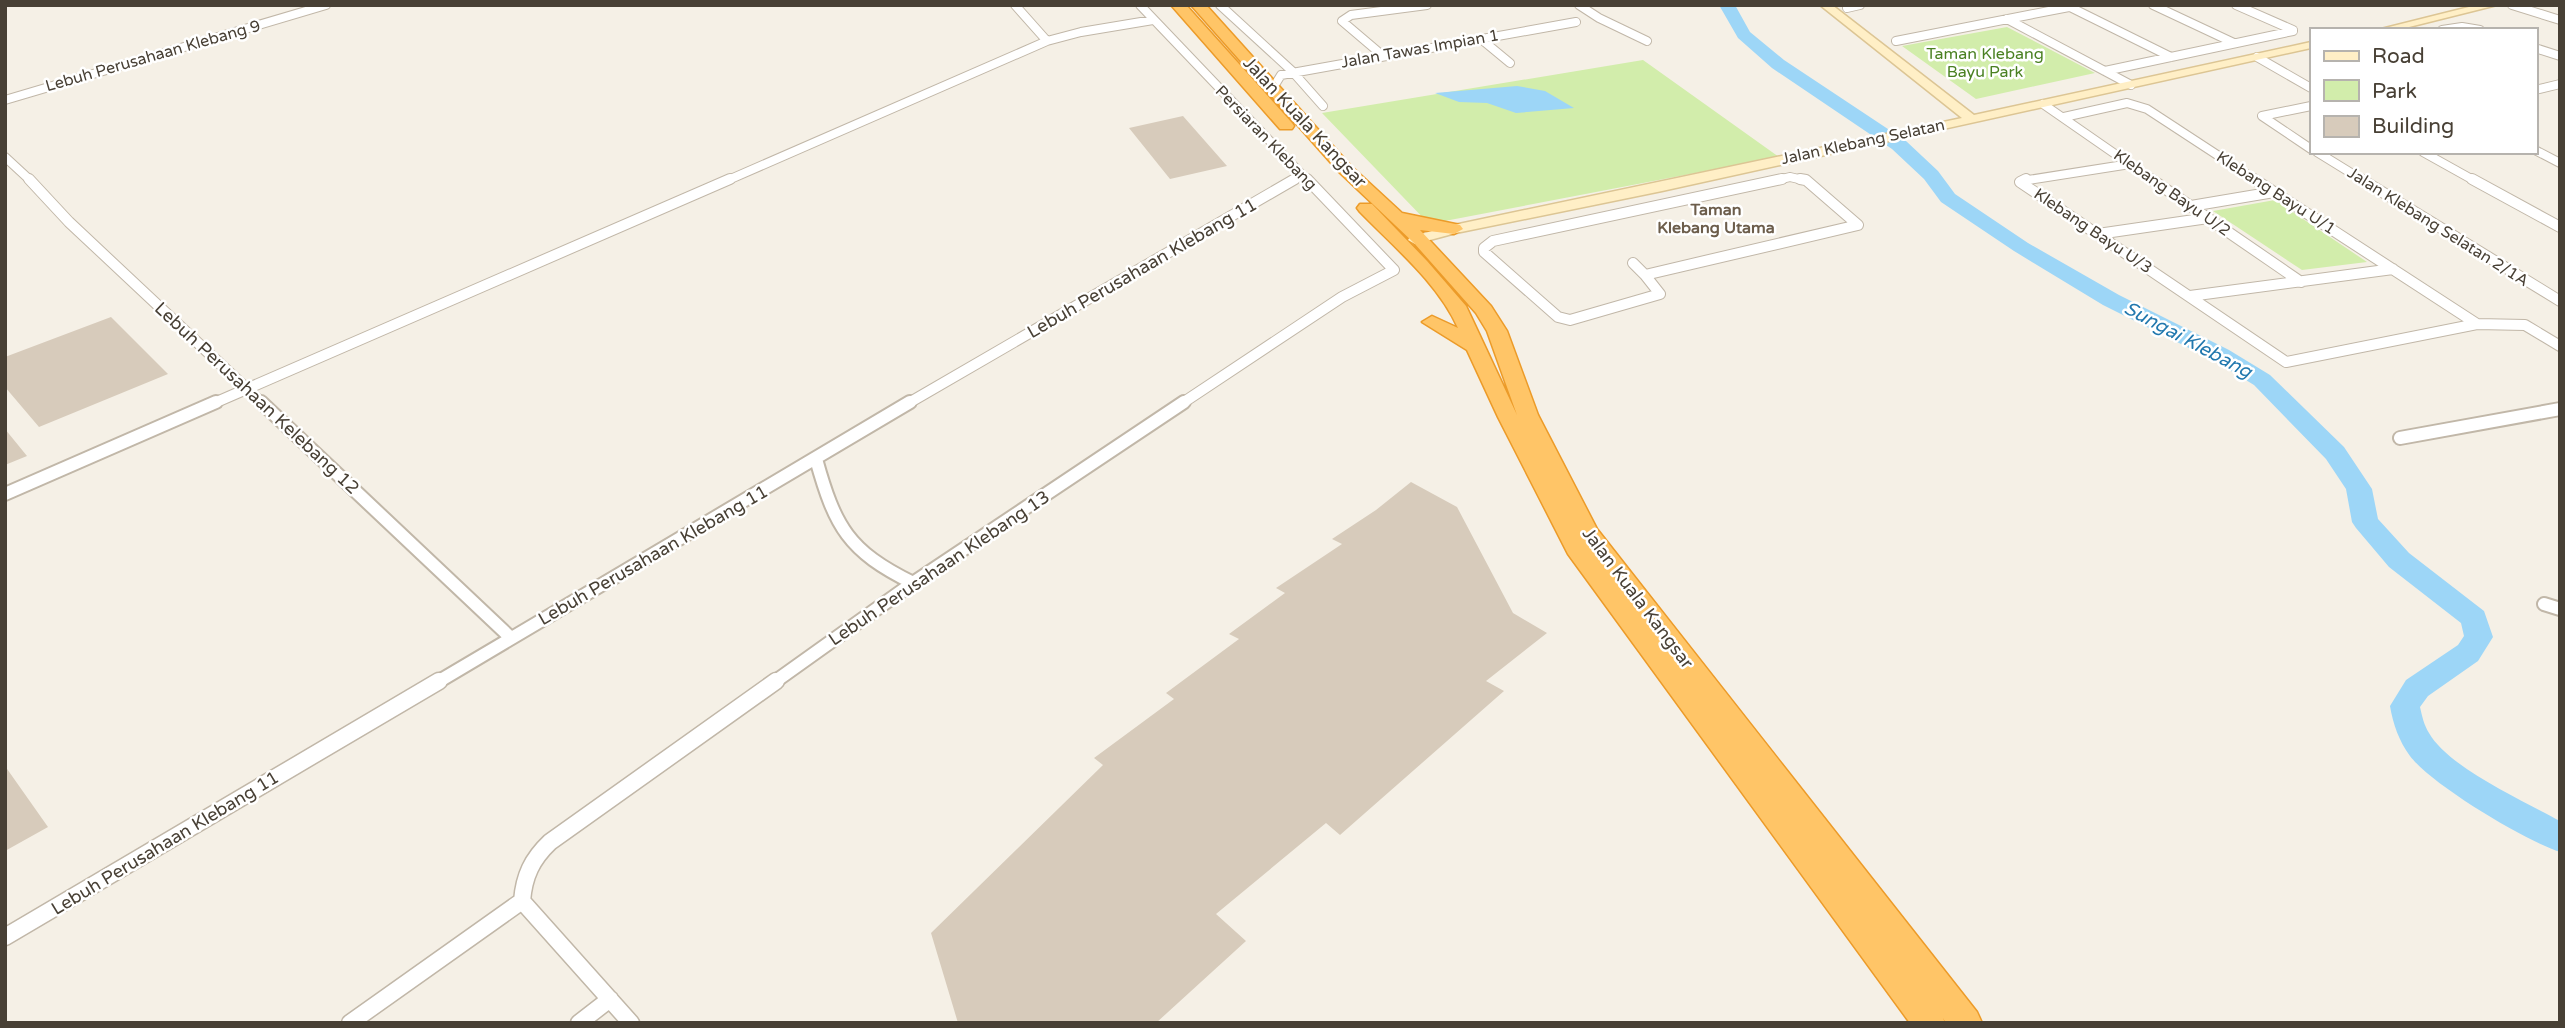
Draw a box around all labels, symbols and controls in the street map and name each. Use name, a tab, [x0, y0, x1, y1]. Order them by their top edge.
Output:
street label: Lebuh Perusahaan Klebang 9	[43, 16, 263, 96]
street label: Jalan Tawas Impian 1	[1339, 25, 1501, 73]
legend	[2310, 28, 2537, 154]
park label: Taman Klebang Bayu Park	[1926, 44, 2044, 82]
text: Road	[2372, 44, 2425, 69]
street label: Jalan Kuala Kangsar	[1239, 52, 1372, 192]
text: Park	[2372, 79, 2417, 104]
street label: Persiaran Klebang	[1211, 81, 1321, 195]
text: Building	[2372, 114, 2454, 139]
street label: Jalan Klebang Selatan	[1779, 115, 1947, 169]
street label: Klebang Bayu U/2	[2110, 145, 2234, 241]
street label: Klebang Bayu U/1	[2213, 147, 2339, 239]
street label: Jalan Klebang Selatan 2/1A	[2344, 163, 2532, 291]
street label: Klebang Bayu U/3	[2030, 184, 2156, 278]
street label: Lebuh Perusahaan Klebang 11	[1023, 193, 1261, 343]
district label: Taman Klebang Utama	[1657, 200, 1775, 238]
street label: Lebuh Perusahaan Kelebang 12	[150, 297, 364, 499]
water label: Sungai Klebang	[2120, 297, 2256, 383]
street label: Lebuh Perusahaan Klebang 11	[534, 480, 772, 630]
street label: Lebuh Perusahaan Klebang 13	[824, 486, 1054, 650]
street label: Jalan Kuala Kangsar	[1578, 523, 1698, 673]
street label: Lebuh Perusahaan Klebang 11	[47, 766, 283, 920]

